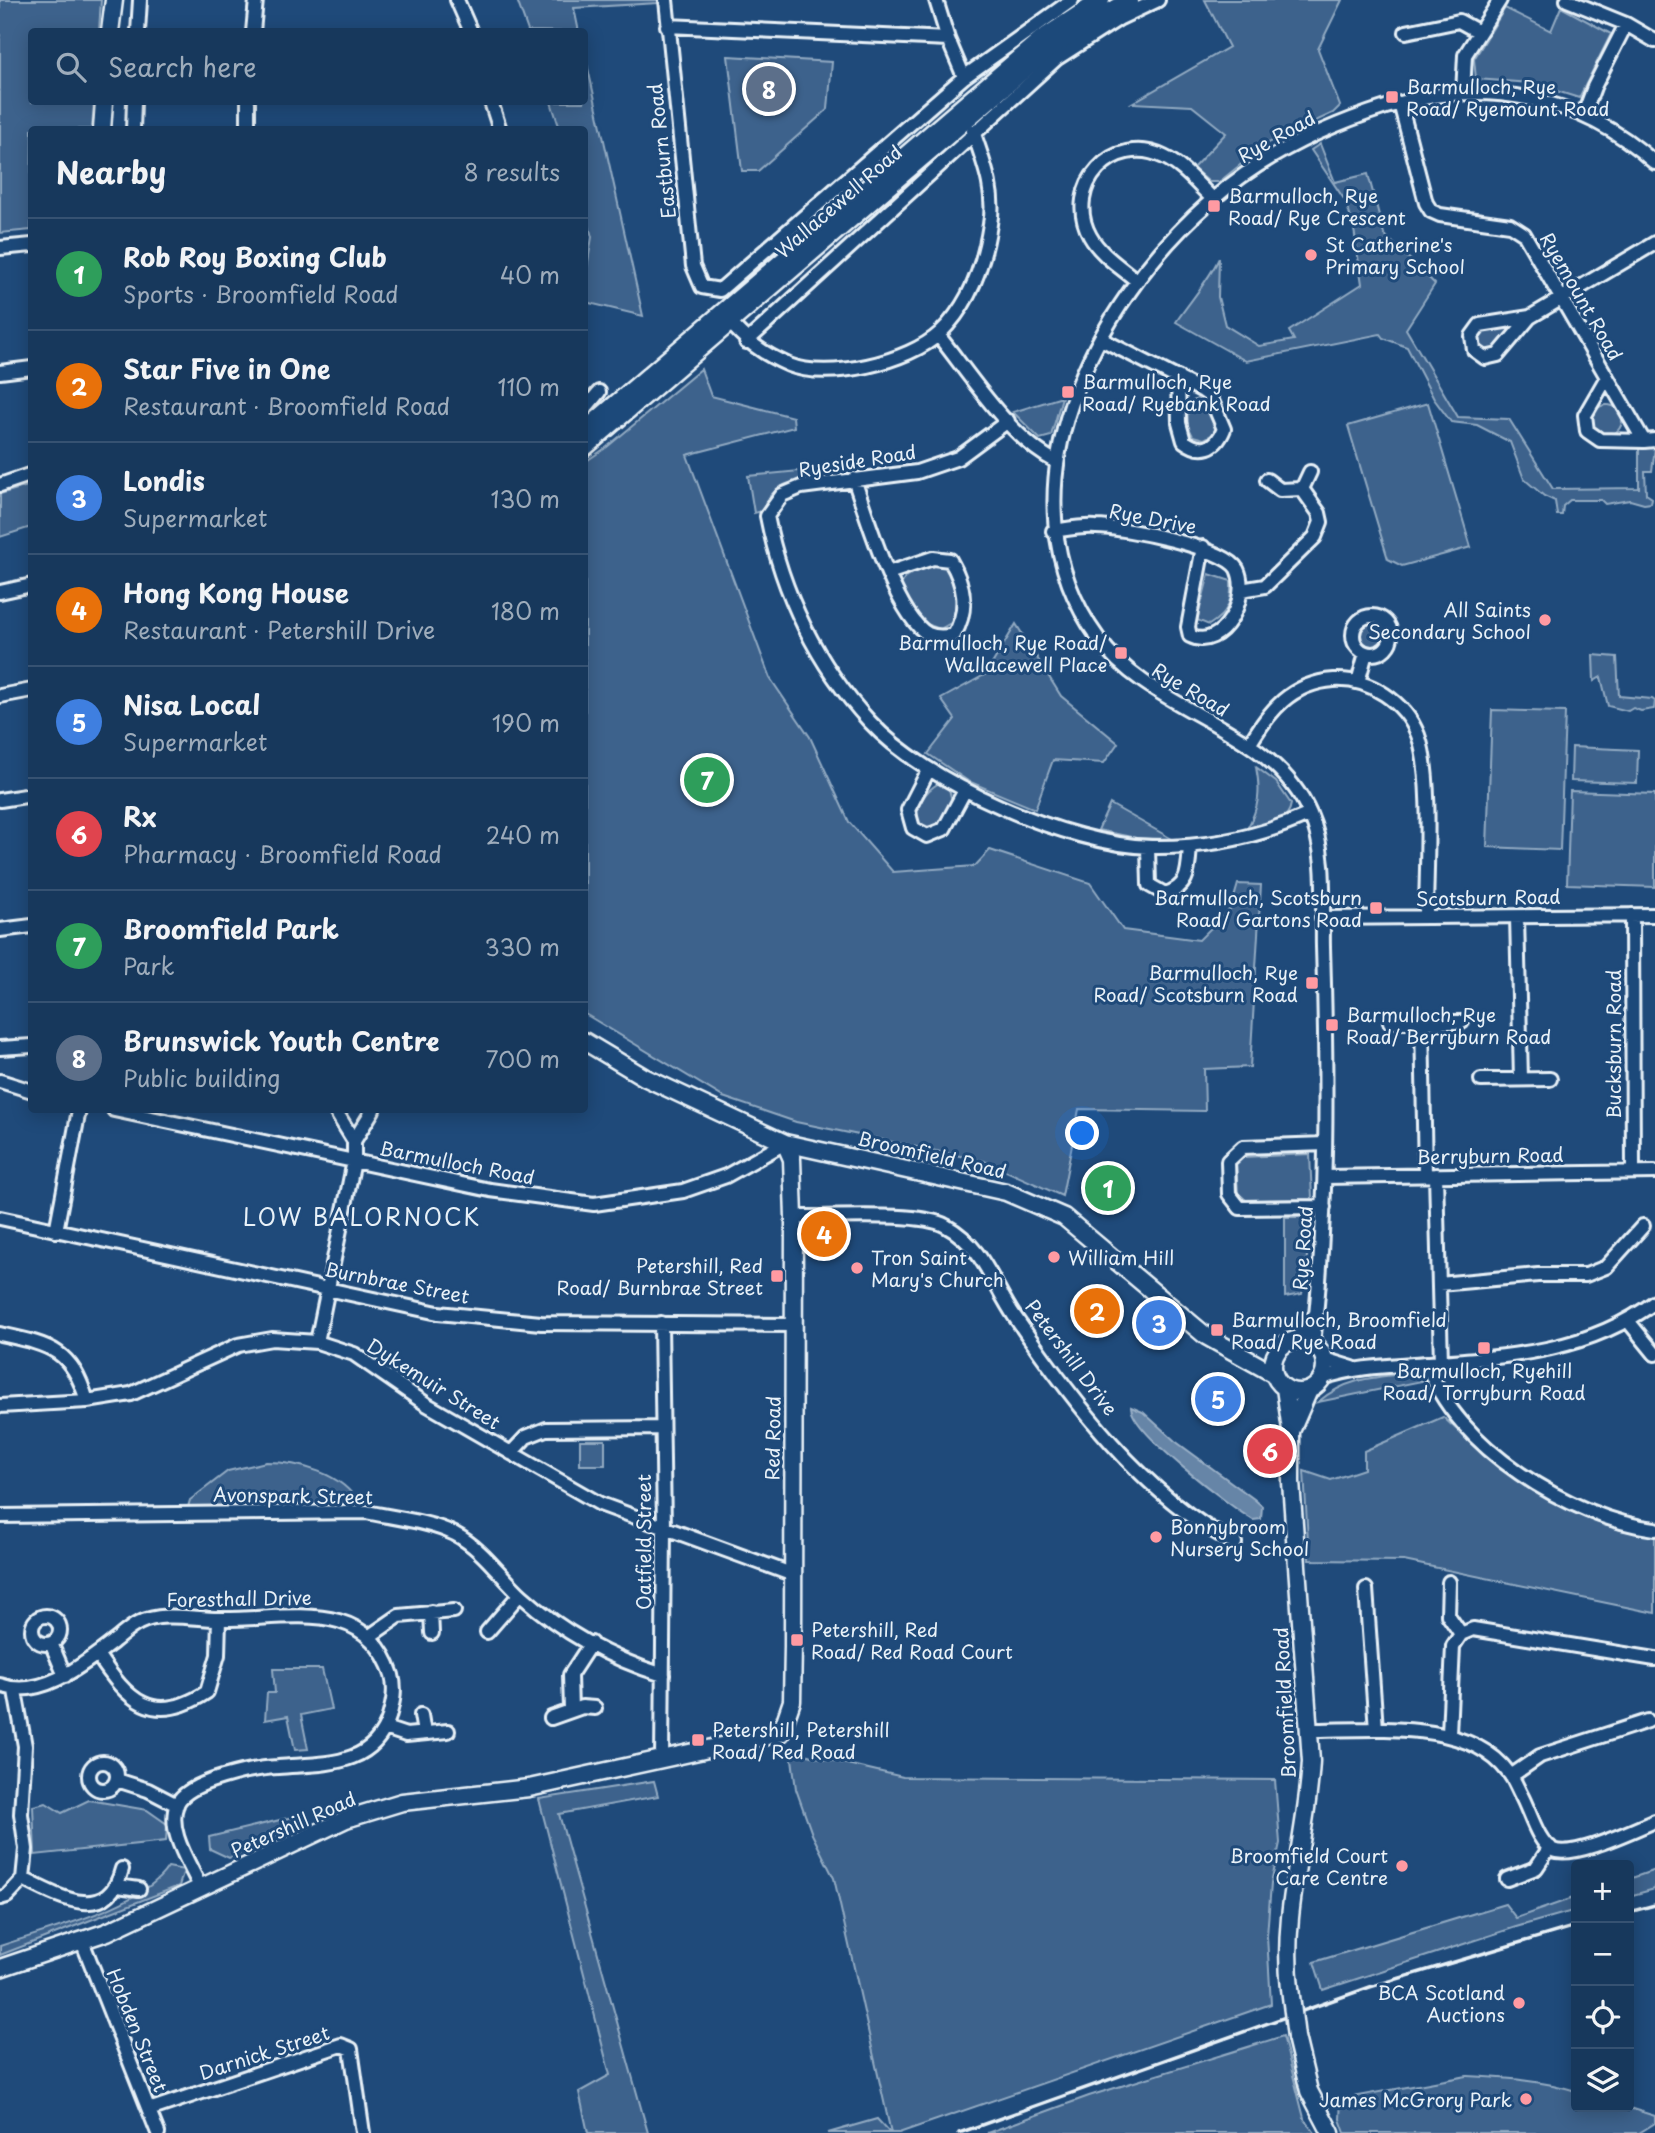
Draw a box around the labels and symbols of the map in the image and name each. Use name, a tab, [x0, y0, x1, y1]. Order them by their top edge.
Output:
pin: 8	[746, 63, 792, 115]
place label: Barmulloch, Rye Road/ Ryemount Road	[1406, 72, 1609, 122]
street label: Eastburn Road	[640, 82, 682, 220]
marker: Barmulloch, Rye Road/ Ryemount Road	[1384, 89, 1400, 105]
street label: Rye Road	[1232, 103, 1320, 169]
street label: Wallacewell Road	[768, 138, 908, 264]
place label: Barmulloch, Rye Road/ Rye Crescent	[1228, 181, 1406, 231]
marker: Barmulloch, Rye Road/ Rye Crescent	[1206, 198, 1222, 214]
street label: Ryemount Road	[1534, 227, 1630, 365]
place label: St Catherine's Primary School	[1325, 230, 1465, 280]
marker: St Catherine's Primary School	[1303, 247, 1319, 263]
place label: Barmulloch, Rye Road/ Ryebank Road	[1082, 367, 1271, 417]
marker: Barmulloch, Rye Road/ Ryebank Road	[1060, 384, 1076, 400]
street label: Ryeside Road	[796, 437, 918, 483]
street label: Rye Drive	[1107, 496, 1199, 540]
place label: All Saints Secondary School	[1368, 595, 1531, 645]
marker: All Saints Secondary School	[1537, 612, 1553, 628]
place label: Barmulloch, Rye Road/ Wallacewell Place	[898, 628, 1107, 678]
marker: Barmulloch, Rye Road/ Wallacewell Place	[1113, 645, 1129, 661]
street label: Rye Road	[1147, 655, 1235, 723]
pin: 7	[684, 754, 730, 806]
street label: Scotsburn Road	[1415, 882, 1561, 912]
place label: Barmulloch, Scotsburn Road/ Gartons Road	[1154, 883, 1362, 933]
marker: Barmulloch, Scotsburn Road/ Gartons Road	[1368, 900, 1384, 916]
place label: Barmulloch, Rye Road/ Scotsburn Road	[1093, 958, 1298, 1008]
street label: Bucksburn Road	[1599, 969, 1627, 1119]
marker: Barmulloch, Rye Road/ Scotsburn Road	[1304, 975, 1320, 991]
place label: Barmulloch, Rye Road/ Berryburn Road	[1346, 1000, 1551, 1050]
marker: Barmulloch, Rye Road/ Berryburn Road	[1324, 1017, 1340, 1033]
your location	[1065, 1116, 1099, 1150]
street label: Broomfield Road	[855, 1123, 1009, 1185]
street label: Barmulloch Road	[377, 1133, 537, 1191]
street label: Berryburn Road	[1416, 1140, 1564, 1170]
pin: 1	[1085, 1162, 1131, 1214]
district label: LOW BALORNOCK	[243, 1199, 481, 1234]
street label: Rye Road	[1285, 1205, 1319, 1291]
pin: 4	[801, 1208, 847, 1260]
place label: Tron Saint Mary's Church	[871, 1243, 1004, 1293]
place label: William Hill	[1068, 1243, 1174, 1271]
marker: William Hill	[1046, 1249, 1062, 1265]
place label: Petershill, Red Road/ Burnbrae Street	[557, 1251, 763, 1301]
street label: Burnbrae Street	[322, 1254, 472, 1310]
marker: Tron Saint Mary's Church	[849, 1260, 865, 1276]
marker: Petershill, Red Road/ Burnbrae Street	[769, 1268, 785, 1284]
pin: 2	[1074, 1285, 1120, 1337]
street label: Petershill Drive	[1019, 1293, 1125, 1421]
pin: 3	[1136, 1297, 1182, 1349]
place label: Barmulloch, Broomfield Road/ Rye Road	[1231, 1305, 1447, 1355]
marker: Barmulloch, Broomfield Road/ Rye Road	[1209, 1322, 1225, 1338]
street label: Dykemuir Street	[362, 1331, 507, 1436]
marker: Barmulloch, Ryehill Road/ Torryburn Road	[1476, 1340, 1492, 1356]
place label: Barmulloch, Ryehill Road/ Torryburn Road	[1382, 1356, 1586, 1406]
pin: 5	[1195, 1373, 1241, 1425]
street label: Red Road	[757, 1395, 787, 1481]
pin: 6	[1247, 1425, 1293, 1477]
street label: Oatfield Street	[629, 1474, 657, 1610]
street label: Avonspark Street	[213, 1480, 373, 1510]
place label: Bonnybroom Nursery School	[1170, 1512, 1309, 1562]
marker: Bonnybroom Nursery School	[1148, 1529, 1164, 1545]
street label: Foresthall Drive	[166, 1583, 312, 1613]
place label: Petershill, Red Road/ Red Road Court	[811, 1615, 1013, 1665]
street label: Broomfield Road	[1266, 1626, 1302, 1780]
marker: Petershill, Red Road/ Red Road Court	[789, 1632, 805, 1648]
place label: Petershill, Petershill Road/ Red Road	[712, 1715, 890, 1765]
marker: Petershill, Petershill Road/ Red Road	[690, 1732, 706, 1748]
street label: Petershill Road	[226, 1784, 360, 1864]
place label: Broomfield Court Care Centre	[1230, 1841, 1388, 1891]
marker: Broomfield Court Care Centre	[1394, 1858, 1410, 1874]
street label: Hobden Street	[101, 1964, 176, 2096]
place label: BCA Scotland Auctions	[1377, 1978, 1505, 2028]
marker: BCA Scotland Auctions	[1511, 1995, 1527, 2011]
street label: Darnick Street	[195, 2018, 333, 2086]
place label: James McGrory Park	[1319, 2085, 1512, 2113]
marker: James McGrory Park	[1518, 2091, 1534, 2107]

